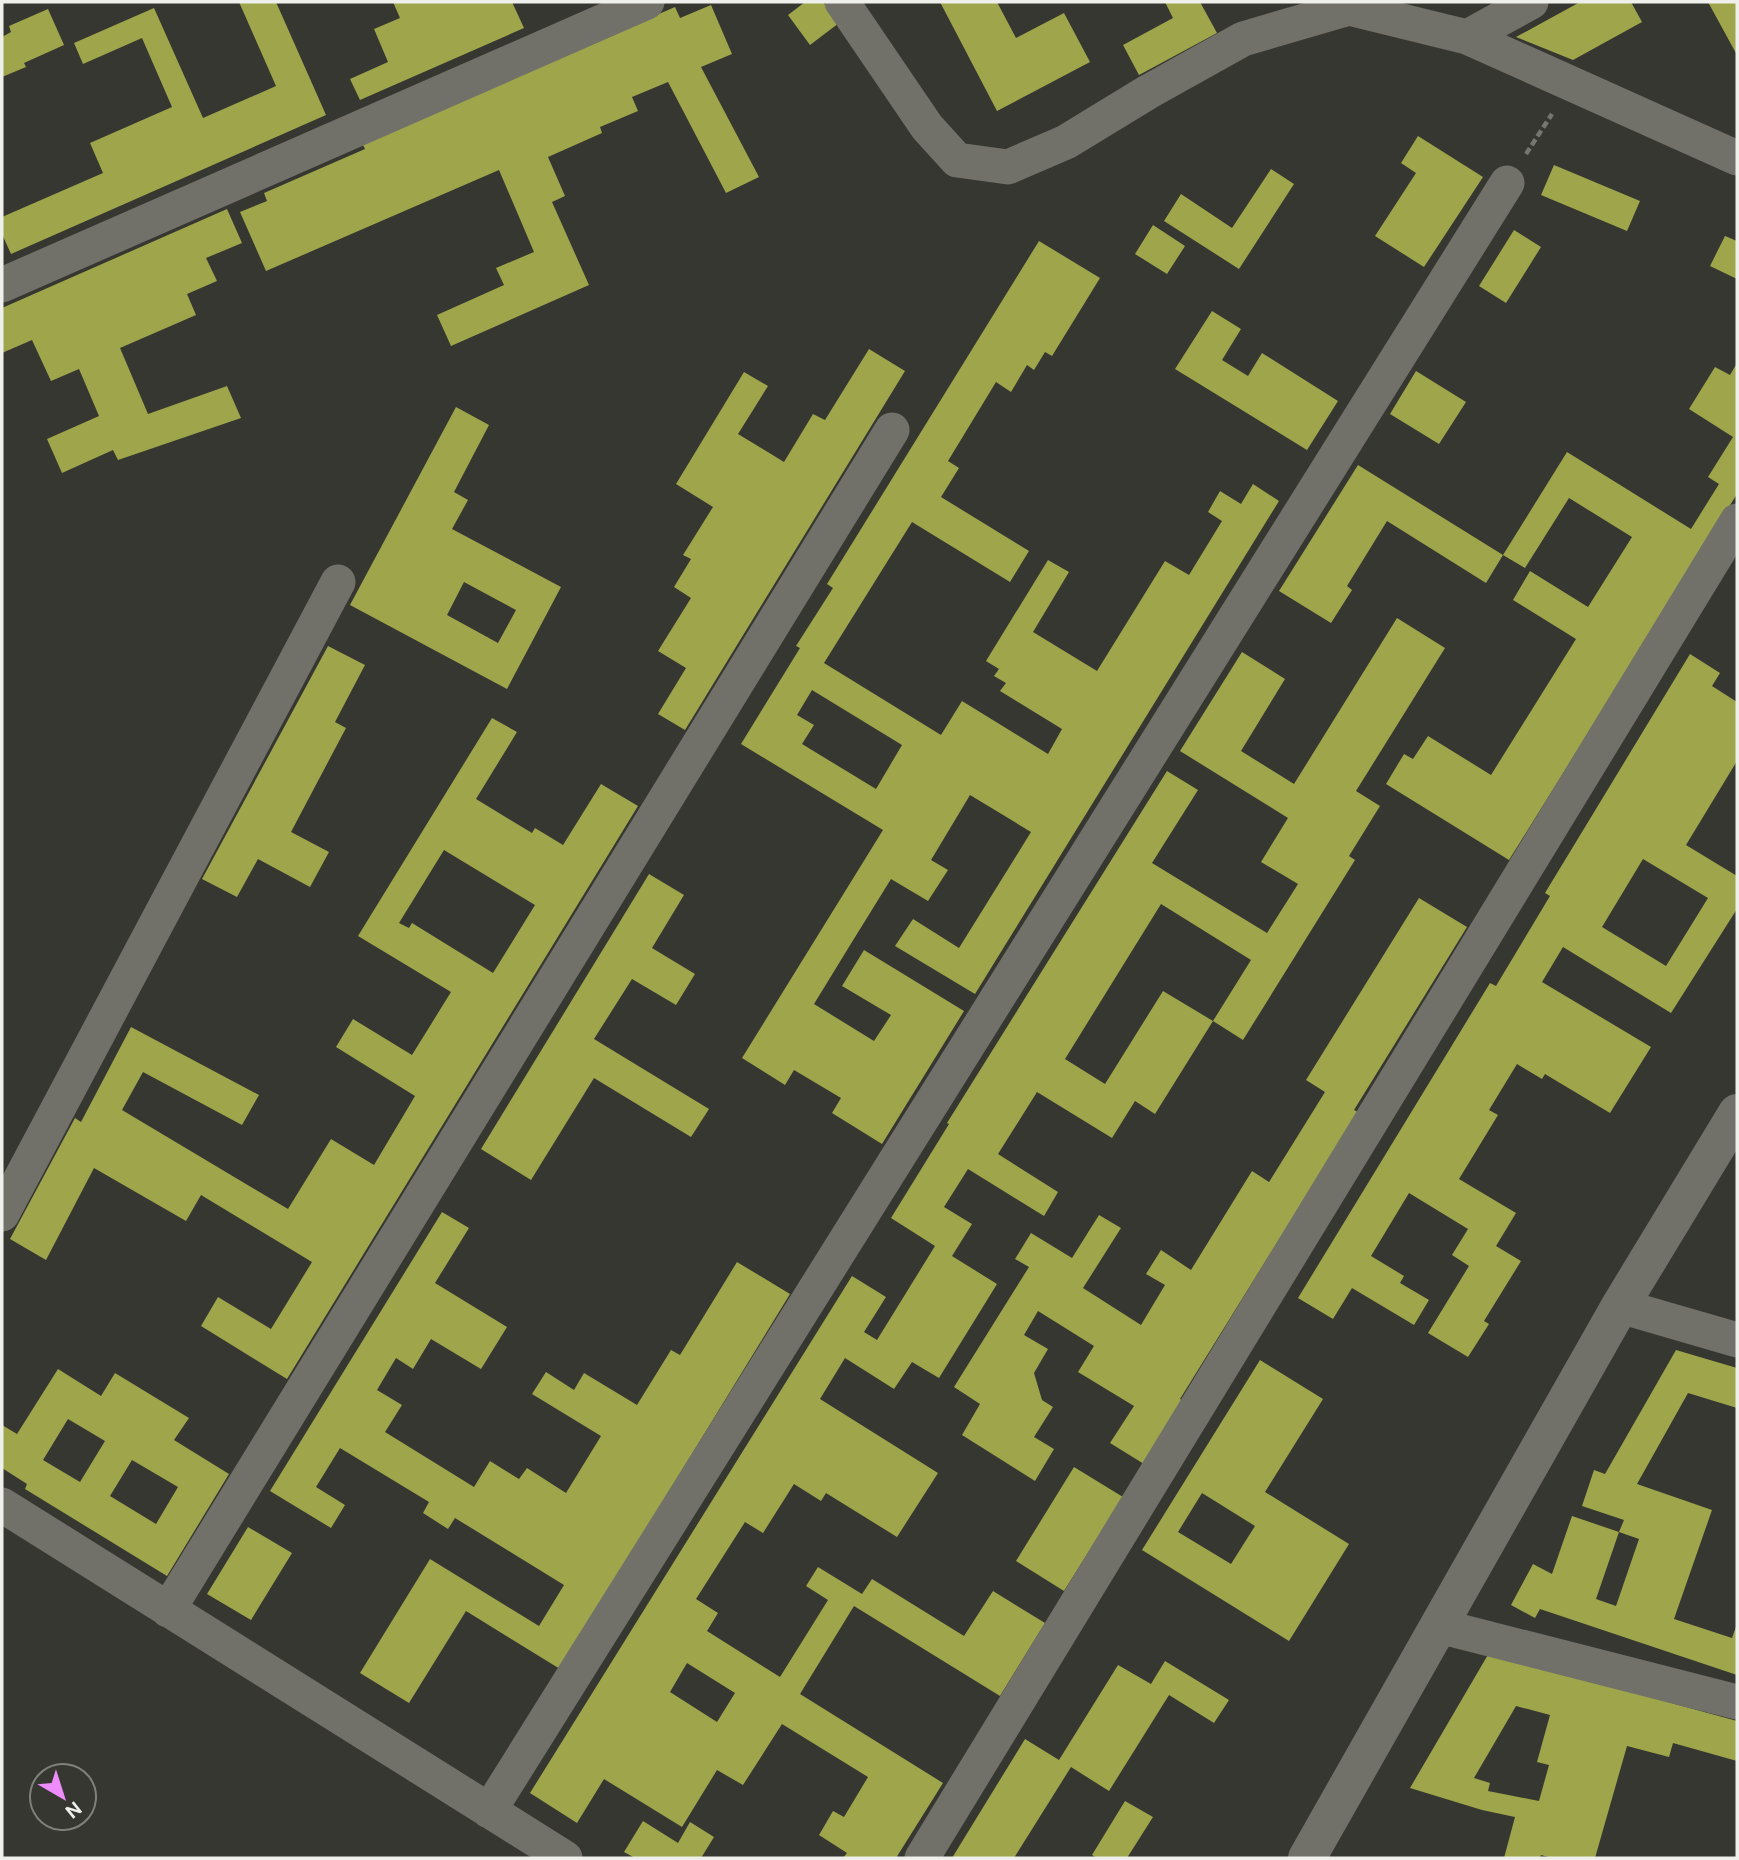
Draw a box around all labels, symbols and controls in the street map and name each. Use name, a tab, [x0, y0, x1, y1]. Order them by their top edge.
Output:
north arrow	[28, 1762, 98, 1832]
text: N	[60, 1796, 87, 1824]

